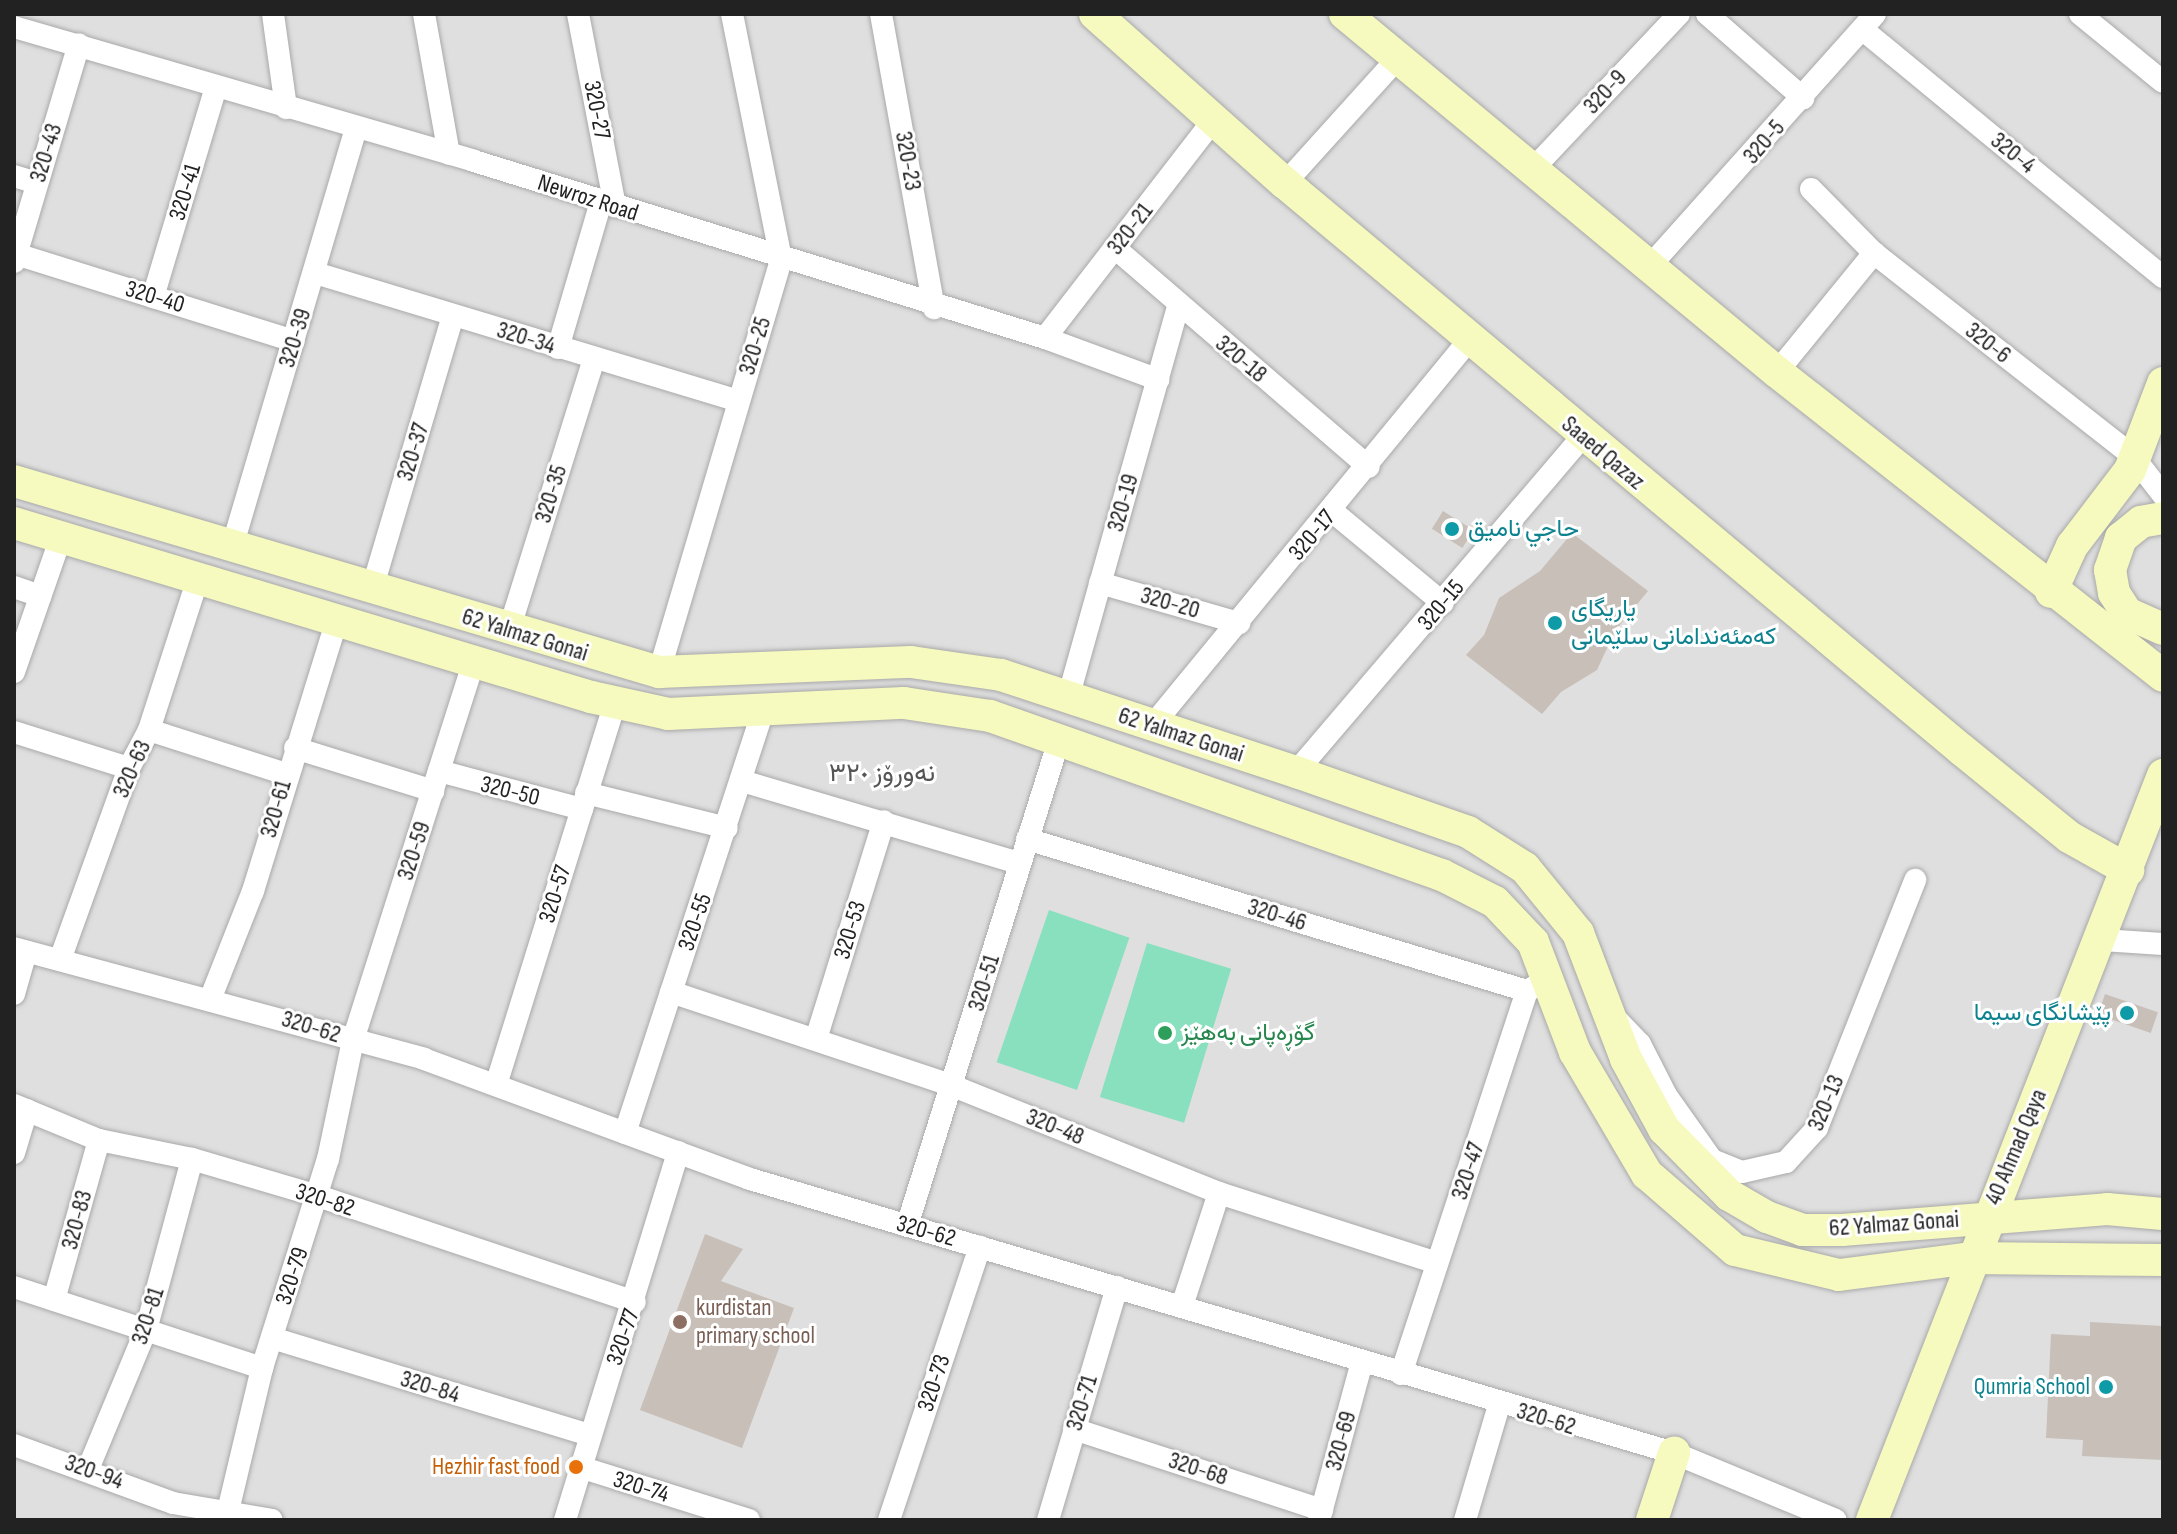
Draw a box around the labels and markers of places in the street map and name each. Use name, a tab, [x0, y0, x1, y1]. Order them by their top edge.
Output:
place label: حاجي ناميق	[1468, 515, 1579, 543]
marker: حاجي ناميق	[1443, 520, 1461, 538]
place label: یاریگای کەمئەندامانی سلێمانی	[1571, 595, 1776, 651]
marker: یاریگای کەمئەندامانی سلێمانی	[1546, 614, 1564, 632]
place label: پێشانگای سیما	[1974, 999, 2111, 1027]
marker: پێشانگای سیما	[2118, 1004, 2136, 1022]
place label: گۆڕەپانی بەهێز	[1181, 1019, 1315, 1047]
marker: گۆڕەپانی بەهێز	[1156, 1024, 1174, 1042]
place label: kurdistan primary school	[696, 1294, 815, 1350]
marker: kurdistan primary school	[671, 1313, 689, 1331]
place label: Qumria School	[1974, 1373, 2090, 1401]
marker: Qumria School	[2097, 1378, 2115, 1396]
place label: Hezhir fast food	[432, 1453, 560, 1481]
marker: Hezhir fast food	[567, 1458, 585, 1476]

